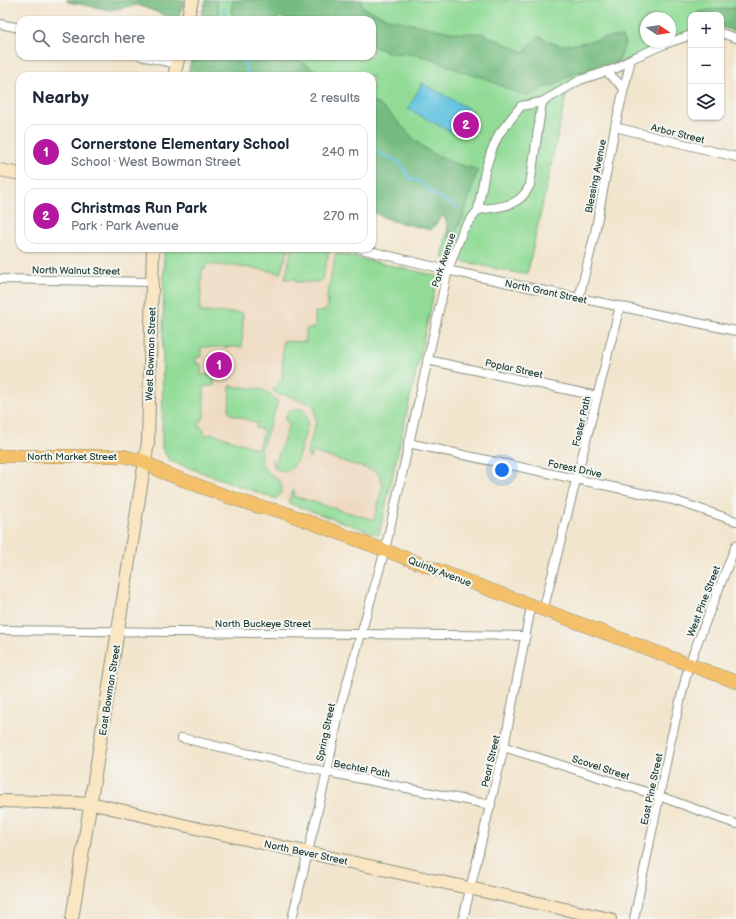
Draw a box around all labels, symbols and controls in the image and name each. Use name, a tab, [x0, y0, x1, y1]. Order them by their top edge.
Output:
north arrow	[640, 12, 676, 48]
map controls	[688, 12, 724, 120]
button: +	[688, 12, 724, 48]
search box	[16, 16, 376, 60]
icon: search	[30, 27, 52, 49]
text: Search here	[62, 29, 145, 48]
button: −	[688, 48, 724, 84]
button: layers	[688, 84, 724, 120]
text: Nearby	[32, 88, 89, 108]
text: 2 results	[310, 90, 360, 106]
pin: 2	[453, 110, 479, 140]
street label: Arbor Street	[650, 122, 706, 146]
text: Cornerstone Elementary School	[71, 135, 289, 154]
street label: Blessing Avenue	[583, 138, 609, 214]
text: 1	[43, 144, 49, 160]
text: 240 m	[322, 144, 359, 160]
text: School · West Bowman Street	[71, 154, 241, 170]
text: Christmas Run Park	[71, 199, 207, 218]
text: 2	[42, 208, 50, 224]
text: 270 m	[323, 208, 359, 224]
text: Park · Park Avenue	[71, 218, 179, 234]
street label: Park Avenue	[430, 232, 458, 289]
street label: North Walnut Street	[32, 264, 120, 278]
street label: North Grant Street	[504, 277, 588, 307]
street label: West Bowman Street	[143, 307, 159, 401]
pin: 1	[206, 350, 232, 380]
street label: Poplar Street	[484, 357, 544, 381]
street label: Foster Path	[570, 394, 594, 448]
street label: North Market Street	[27, 451, 117, 463]
street label: Forest Drive	[547, 457, 603, 481]
your location	[492, 460, 512, 480]
street label: Quinby Avenue	[406, 554, 473, 590]
street label: West Pine Street	[685, 564, 723, 639]
street label: North Buckeye Street	[215, 618, 311, 630]
street label: East Bowman Street	[97, 644, 123, 736]
street label: Spring Street	[314, 702, 338, 762]
street label: Pearl Street	[479, 734, 503, 789]
street label: East Pine Street	[639, 752, 665, 826]
street label: Scovel Street	[570, 753, 631, 783]
street label: Bechtel Path	[332, 758, 392, 780]
street label: North Bever Street	[263, 838, 349, 868]

